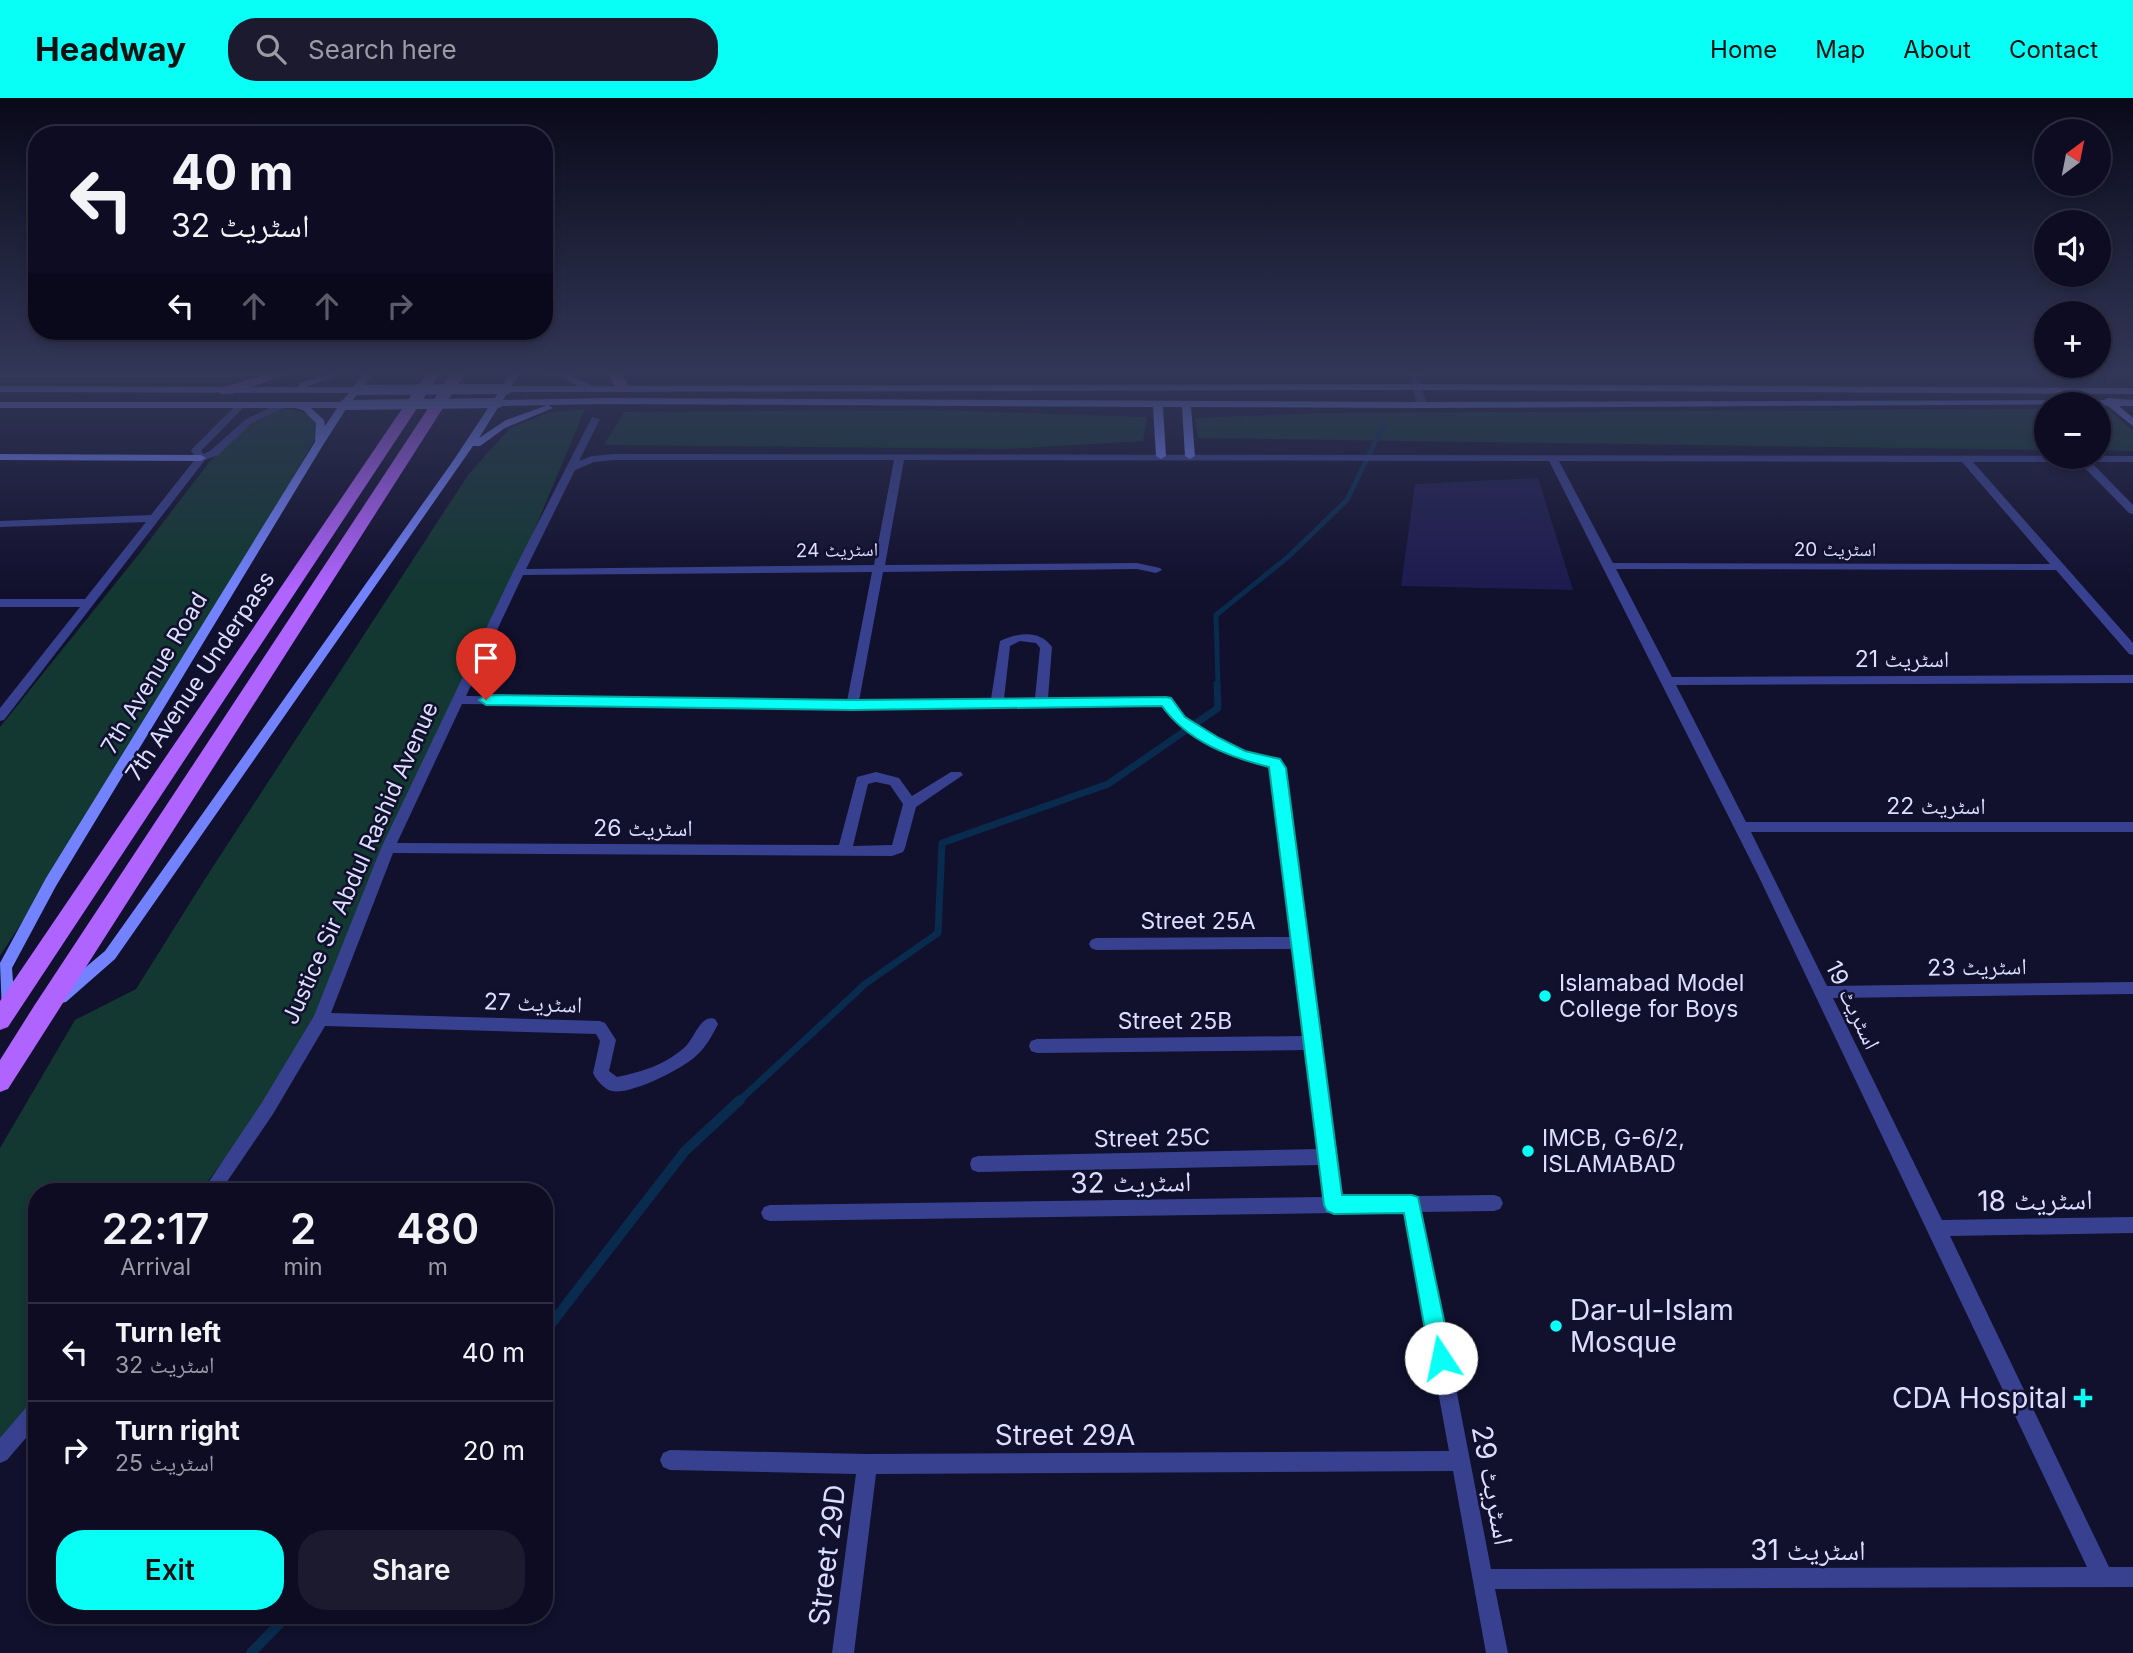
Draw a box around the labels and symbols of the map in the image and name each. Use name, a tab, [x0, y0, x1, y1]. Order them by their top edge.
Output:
north arrow	[2034, 119, 2110, 196]
street label: اسٹریٹ 24	[796, 538, 878, 562]
street label: اسٹریٹ 20	[1794, 538, 1876, 561]
street label: 7th Avenue Underpass	[119, 566, 281, 786]
street label: 7th Avenue Road	[95, 587, 213, 759]
pin	[456, 628, 516, 700]
street label: اسٹریٹ 21	[1855, 645, 1949, 673]
street label: Justice Sir Abdul Rashid Avenue	[276, 697, 444, 1029]
street label: اسٹریٹ 22	[1886, 792, 1986, 820]
street label: اسٹریٹ 26	[593, 814, 693, 842]
street label: Street 25A	[1140, 907, 1256, 935]
street label: اسٹریٹ 23	[1927, 952, 2027, 982]
street label: اسٹریٹ 19	[1820, 956, 1886, 1054]
place label: Islamabad Model College for Boys	[1559, 969, 1744, 1023]
street label: اسٹریٹ 27	[483, 987, 583, 1019]
marker: Islamabad Model College for Boys	[1537, 988, 1553, 1004]
street label: Street 25B	[1118, 1007, 1232, 1035]
street label: Street 25C	[1094, 1123, 1210, 1153]
place label: IMCB, G-6/2, ISLAMABAD	[1542, 1124, 1685, 1178]
marker: IMCB, G-6/2, ISLAMABAD	[1520, 1143, 1536, 1159]
street label: اسٹریٹ 32	[1070, 1164, 1192, 1200]
street label: اسٹریٹ 18	[1977, 1182, 2093, 1218]
place label: Dar-ul-Islam Mosque	[1570, 1293, 1734, 1359]
marker: Dar-ul-Islam Mosque	[1548, 1318, 1564, 1334]
position arrow	[1404, 1321, 1478, 1395]
place label: CDA Hospital	[1892, 1381, 2067, 1415]
marker: CDA Hospital	[2073, 1388, 2093, 1408]
street label: Street 29A	[995, 1418, 1135, 1452]
street label: اسٹریٹ 29	[1465, 1422, 1521, 1548]
street label: Street 29D	[802, 1483, 852, 1627]
street label: اسٹریٹ 31	[1750, 1533, 1866, 1567]

